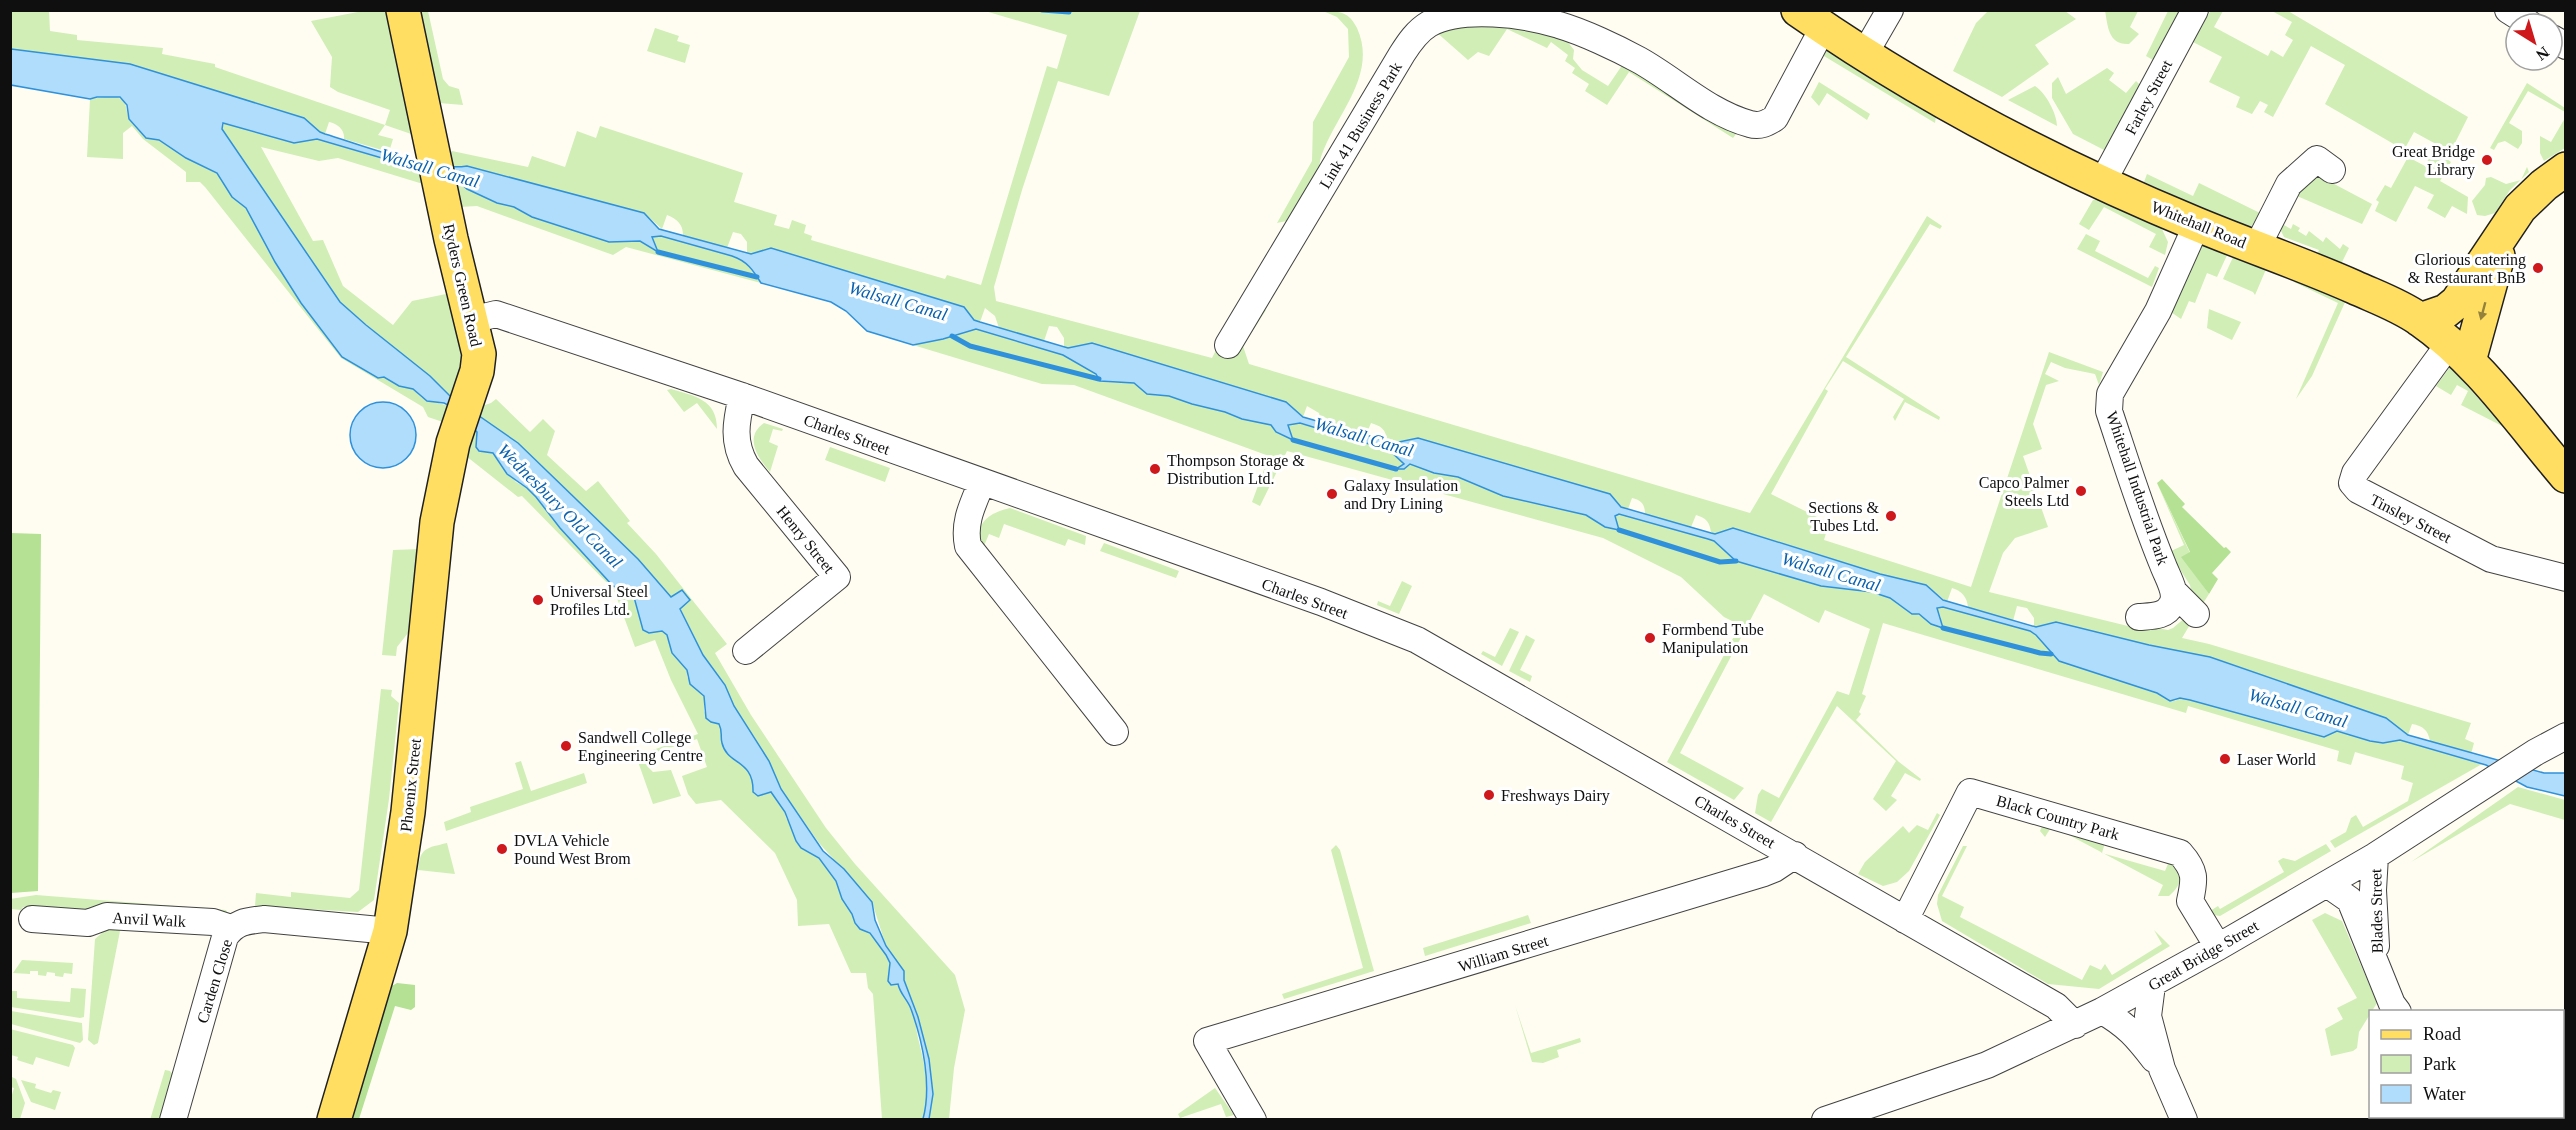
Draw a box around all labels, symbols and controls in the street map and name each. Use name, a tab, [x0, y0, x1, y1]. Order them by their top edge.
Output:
north arrow	[2504, 12, 2564, 72]
text: N	[2533, 43, 2552, 64]
street label: Farley Street	[2122, 56, 2176, 138]
street label: Link 41 Business Park	[1316, 59, 1405, 192]
place label: Great Bridge Library	[2392, 143, 2475, 179]
water label: Walsall Canal	[378, 144, 482, 192]
marker: Great Bridge Library	[2480, 153, 2494, 167]
street label: Whitehall Road	[2149, 198, 2249, 251]
street label: Ryders Green Road	[439, 222, 485, 348]
place label: Glorious catering & Restaurant BnB	[2408, 251, 2526, 286]
marker: Glorious catering & Restaurant BnB	[2531, 261, 2545, 275]
water label: Walsall Canal	[846, 277, 950, 325]
one-way arrow	[2478, 302, 2487, 320]
street label: Whitehall Industrial Park	[2103, 409, 2172, 567]
street label: Charles Street	[802, 411, 893, 458]
water label: Walsall Canal	[1312, 413, 1416, 461]
water label: Wednesbury Old Canal	[494, 440, 626, 572]
place label: Thompson Storage & Distribution Ltd.	[1167, 452, 1305, 487]
marker: Thompson Storage & Distribution Ltd.	[1148, 462, 1162, 476]
place label: Capco Palmer Steels Ltd	[1979, 474, 2070, 509]
place label: Galaxy Insulation and Dry Lining	[1344, 477, 1458, 513]
marker: Capco Palmer Steels Ltd	[2074, 484, 2088, 498]
marker: Galaxy Insulation and Dry Lining	[1325, 487, 1339, 501]
street label: Tinsley Street	[2367, 491, 2455, 547]
place label: Sections & Tubes Ltd.	[1808, 499, 1880, 534]
street label: Henry Street	[773, 502, 838, 577]
marker: Sections & Tubes Ltd.	[1884, 509, 1898, 523]
water label: Walsall Canal	[1779, 548, 1883, 596]
street label: Charles Street	[1260, 575, 1351, 622]
place label: Universal Steel Profiles Ltd.	[550, 583, 649, 618]
marker: Universal Steel Profiles Ltd.	[531, 593, 545, 607]
place label: Formbend Tube Manipulation	[1662, 621, 1764, 657]
marker: Formbend Tube Manipulation	[1643, 631, 1657, 645]
water label: Walsall Canal	[2246, 684, 2350, 732]
place label: Sandwell College Engineering Centre	[578, 729, 703, 765]
street label: Phoenix Street	[397, 737, 424, 833]
marker: Sandwell College Engineering Centre	[559, 739, 573, 753]
place label: Laser World	[2237, 751, 2316, 768]
marker: Laser World	[2218, 752, 2232, 766]
place label: Freshways Dairy	[1501, 787, 1610, 805]
marker: Freshways Dairy	[1482, 788, 1496, 802]
street label: Charles Street	[1691, 792, 1779, 852]
street label: Black Country Park	[1994, 792, 2121, 844]
place label: DVLA Vehicle Pound West Brom	[514, 832, 631, 867]
marker: DVLA Vehicle Pound West Brom	[495, 842, 509, 856]
street label: Blades Street	[2367, 868, 2386, 954]
street label: Anvil Walk	[112, 909, 186, 930]
street label: Great Bridge Street	[2145, 917, 2262, 995]
street label: William Street	[1456, 932, 1551, 975]
street label: Carden Close	[194, 937, 235, 1025]
legend	[2369, 1010, 2564, 1118]
text: Road	[2423, 1024, 2461, 1044]
text: Park	[2423, 1054, 2456, 1074]
text: Water	[2423, 1084, 2466, 1104]

